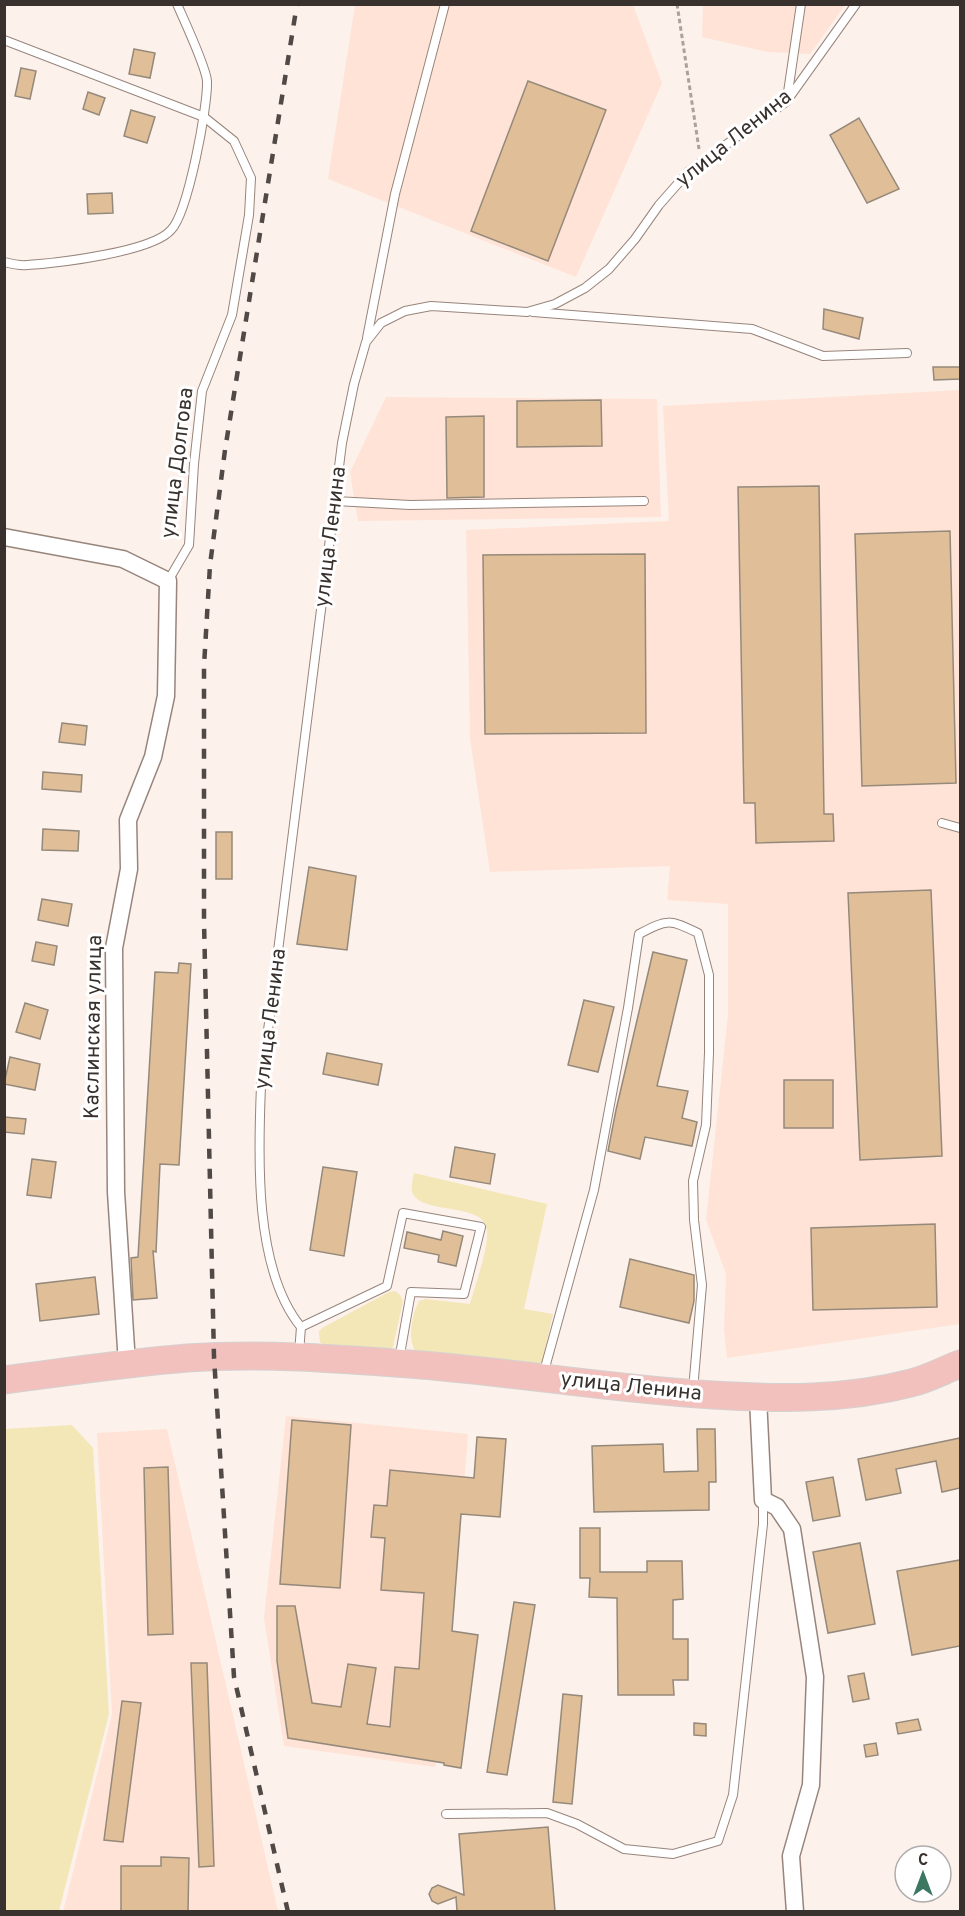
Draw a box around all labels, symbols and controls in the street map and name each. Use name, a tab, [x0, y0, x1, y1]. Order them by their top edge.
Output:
street label: улица Ленина	[670, 84, 798, 194]
street label: улица Долгова	[155, 386, 201, 540]
street label: улица Ленина	[309, 465, 353, 609]
street label: Каслинская улица	[79, 935, 109, 1119]
street label: улица Ленина	[249, 947, 293, 1091]
street label: улица Ленина	[559, 1366, 703, 1408]
north arrow	[893, 1844, 953, 1904]
text: С	[918, 1851, 928, 1871]

